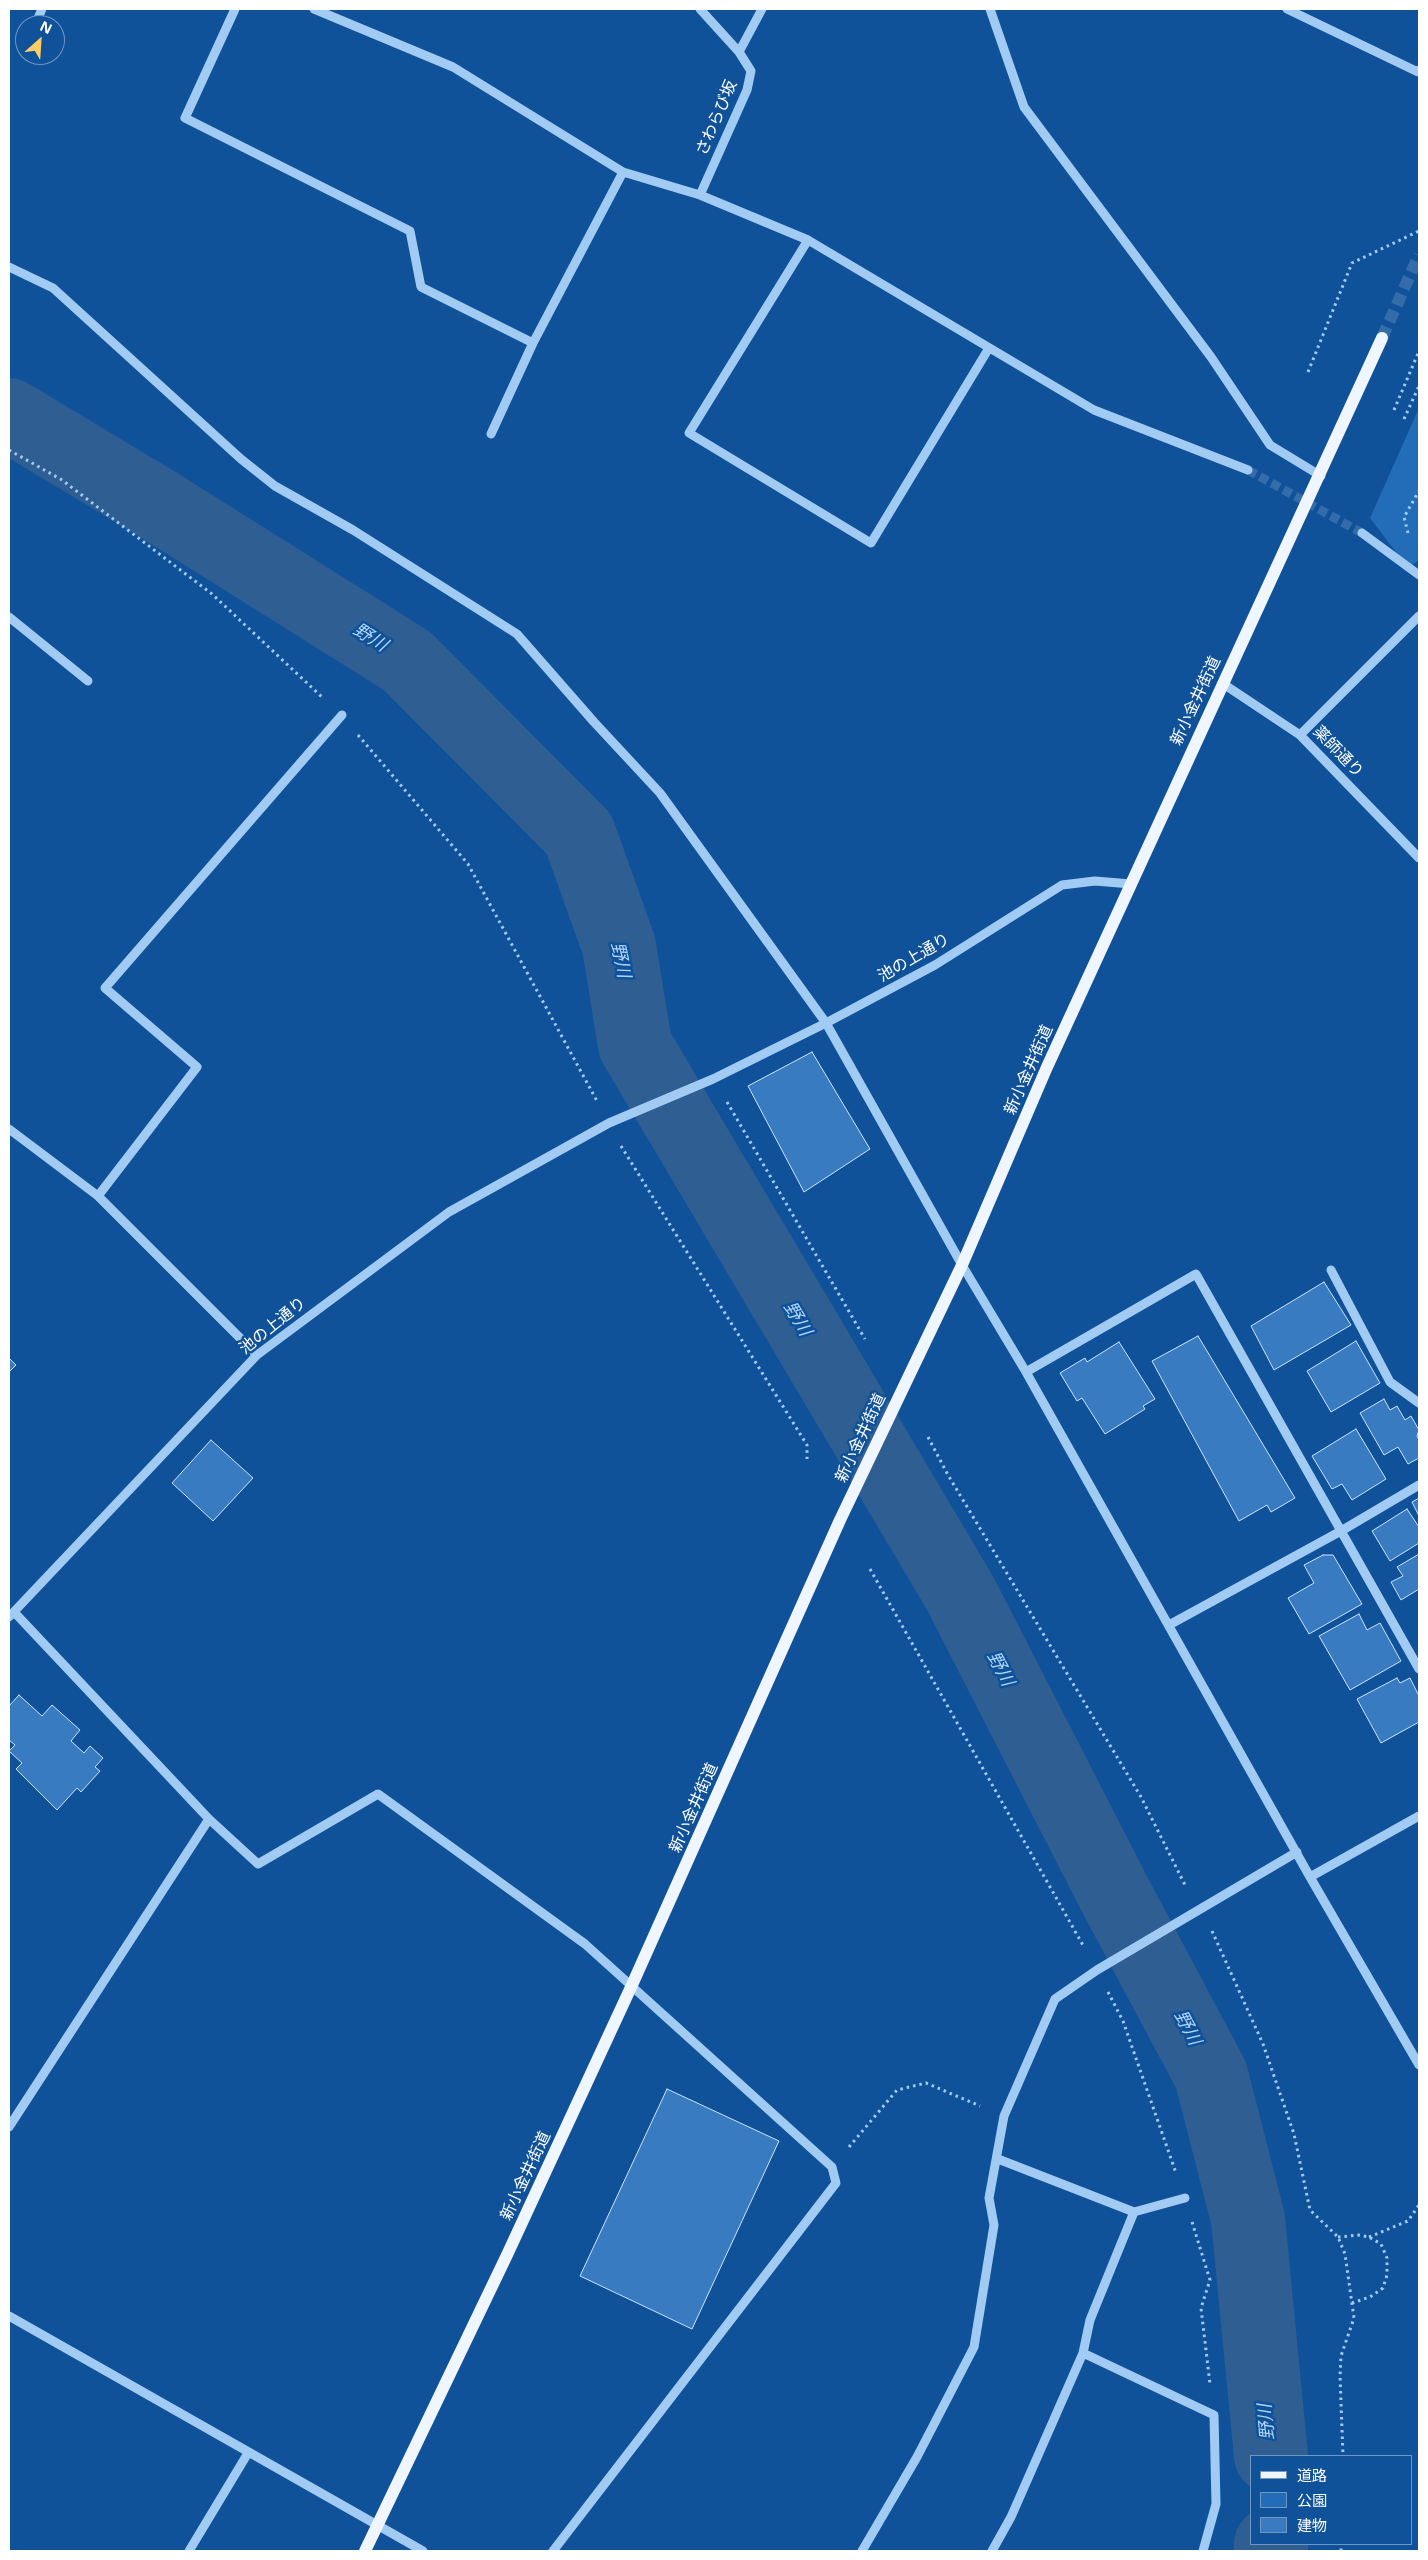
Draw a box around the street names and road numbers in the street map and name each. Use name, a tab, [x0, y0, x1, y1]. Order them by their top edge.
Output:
street label: さわらび坂	[693, 77, 741, 159]
street label: 新小金井街道	[1167, 653, 1225, 749]
street label: 薬師通り	[1309, 722, 1367, 782]
street label: 池の上通り	[875, 930, 953, 986]
street label: 新小金井街道	[1001, 1022, 1057, 1118]
street label: 池の上通り	[236, 1293, 310, 1359]
street label: 新小金井街道	[832, 1390, 890, 1486]
street label: 新小金井街道	[666, 1760, 722, 1856]
street label: 新小金井街道	[497, 2128, 555, 2224]

